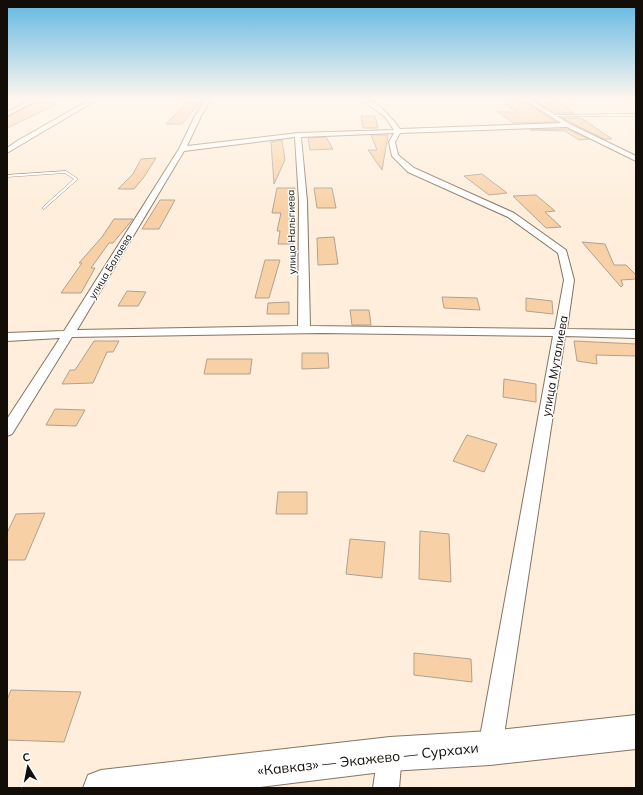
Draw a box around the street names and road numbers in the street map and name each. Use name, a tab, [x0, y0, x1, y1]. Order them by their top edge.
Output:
street label: улица Нальгиева	[284, 190, 299, 274]
street label: улица Балаева	[86, 231, 135, 301]
street label: улица Муталиева	[538, 314, 571, 418]
street label: «Кавказ» — Экажево — Сурхахи	[257, 738, 479, 780]

